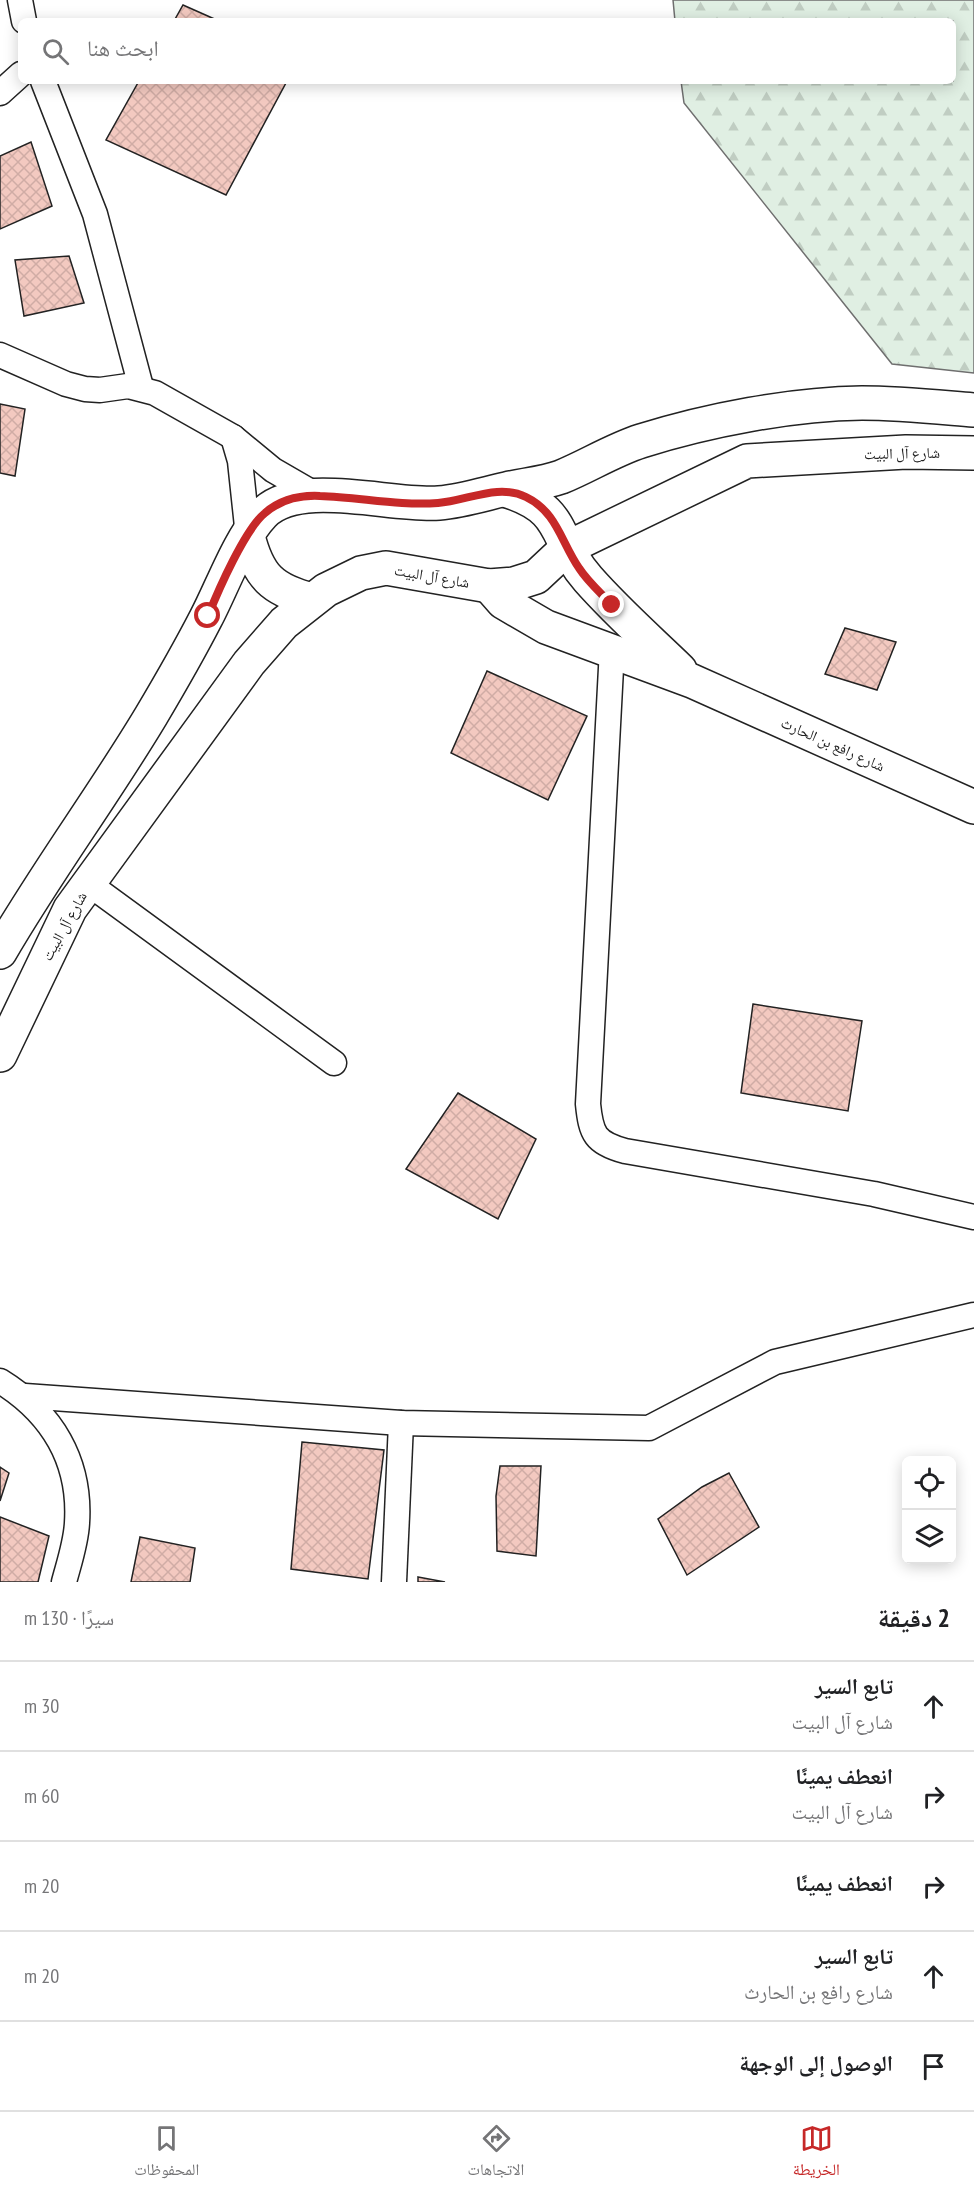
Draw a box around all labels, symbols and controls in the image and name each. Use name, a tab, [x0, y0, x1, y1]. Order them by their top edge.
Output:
search box	[18, 18, 956, 84]
text: ابحث هنا	[87, 34, 159, 62]
icon: search	[39, 35, 72, 68]
street label: شارع آل البيت	[864, 443, 940, 464]
street label: شارع آل البيت	[393, 560, 471, 593]
route end	[598, 591, 624, 617]
route start	[194, 602, 220, 628]
street label: شارع رافع بن الحارث	[778, 713, 888, 776]
street label: شارع آل البيت	[37, 888, 92, 964]
map controls	[902, 1456, 956, 1564]
button: locate	[902, 1456, 956, 1510]
button: layers	[902, 1510, 956, 1564]
text: 2 دقيقة	[878, 1601, 950, 1634]
text: سيرًا · 130 m	[24, 1605, 114, 1631]
text: تابع السير	[815, 1672, 893, 1700]
icon: ahead	[917, 1690, 950, 1723]
text: 30 m	[24, 1693, 59, 1719]
text: شارع آل البيت	[791, 1709, 893, 1735]
text: انعطف يمينًا	[795, 1762, 893, 1790]
icon: right	[917, 1780, 950, 1813]
text: 60 m	[24, 1783, 59, 1809]
text: شارع آل البيت	[791, 1799, 893, 1825]
text: انعطف يمينًا	[795, 1869, 893, 1897]
icon: right	[917, 1870, 950, 1903]
text: 20 m	[24, 1873, 59, 1899]
text: تابع السير	[815, 1942, 893, 1970]
icon: ahead	[917, 1960, 950, 1993]
text: 20 m	[24, 1963, 59, 1989]
text: شارع رافع بن الحارث	[744, 1979, 893, 2005]
text: الوصول إلى الوجهة	[739, 2049, 893, 2077]
icon: arrive	[917, 2050, 950, 2083]
tab: المحفوظات	[134, 2122, 199, 2185]
tab: الاتجاهات	[468, 2122, 524, 2185]
tab: الخريطة	[793, 2122, 840, 2185]

